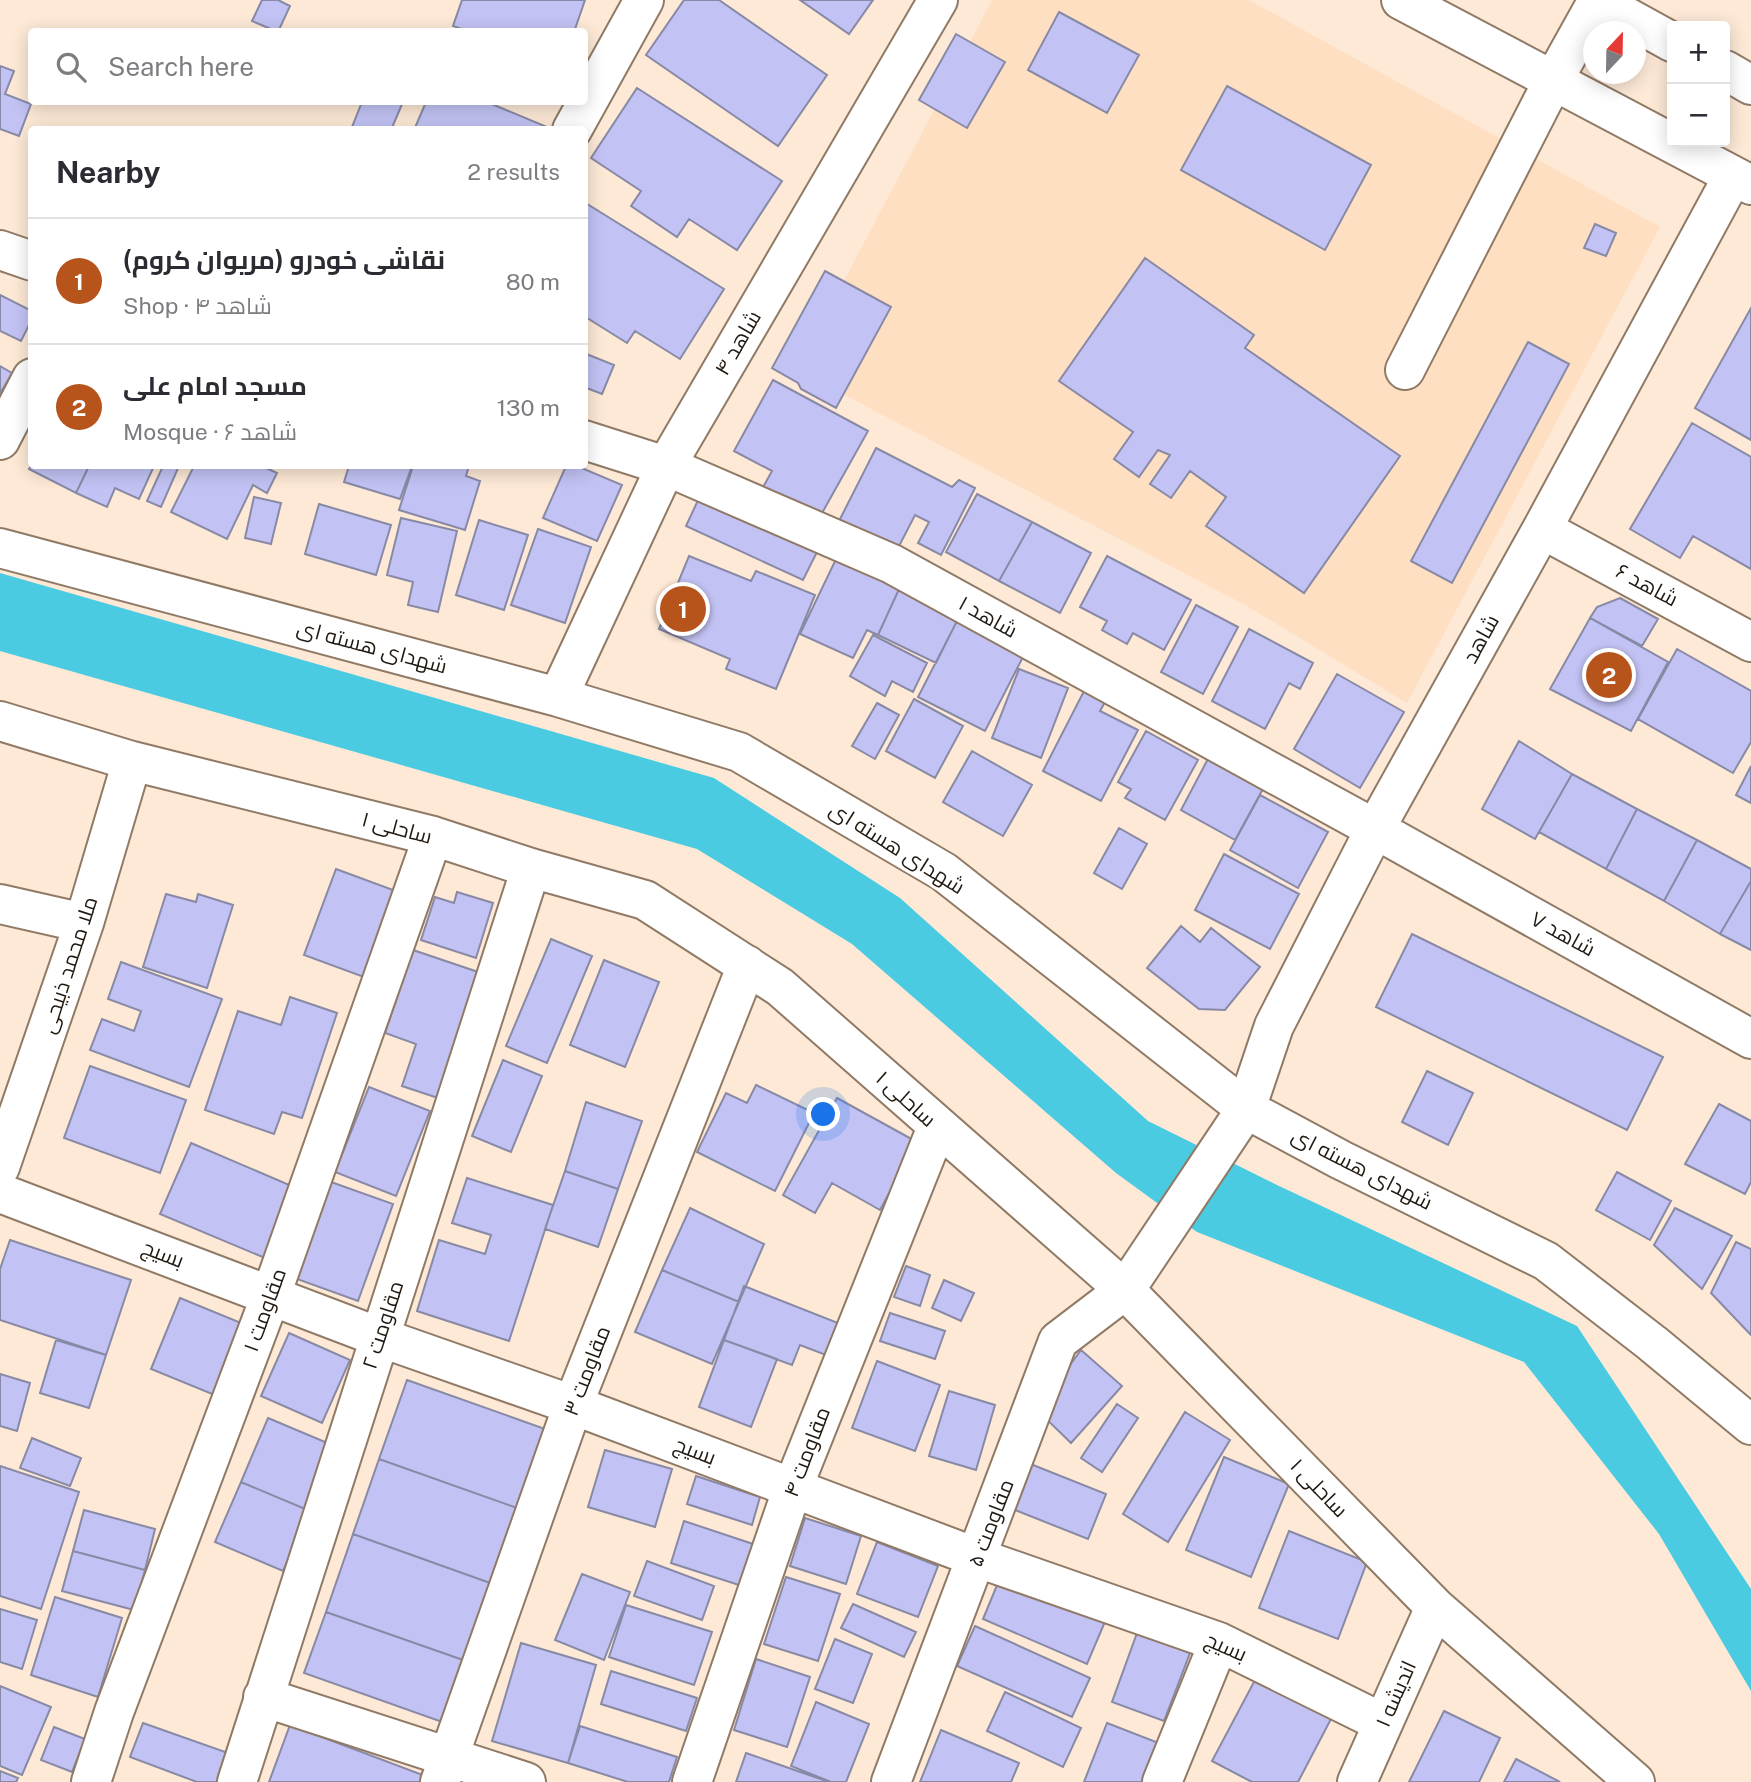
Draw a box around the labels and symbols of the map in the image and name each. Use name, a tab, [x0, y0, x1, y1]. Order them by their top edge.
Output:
north arrow	[1583, 21, 1646, 84]
street label: شاهد ۴	[709, 306, 766, 380]
street label: شاهد ۶	[1612, 558, 1683, 611]
pin: 1	[660, 583, 706, 635]
street label: شاهد ۱	[955, 590, 1022, 643]
street label: شاهد	[1457, 610, 1504, 667]
street label: شهدای هسته ای	[294, 614, 450, 680]
pin: 2	[1586, 649, 1632, 701]
street label: شهدای هسته ای	[825, 796, 969, 900]
street label: ساحلی ۱	[359, 806, 435, 850]
street label: ملا محمد ذبیحی	[35, 893, 103, 1037]
street label: شاهد ۷	[1527, 906, 1600, 961]
street label: ساحلی ۱	[871, 1065, 941, 1133]
your location	[806, 1097, 840, 1131]
street label: شهدای هسته ای	[1287, 1122, 1437, 1216]
street label: بسیج	[138, 1234, 188, 1275]
street label: مقاومت ۱	[238, 1265, 291, 1355]
street label: مقاومت ۲	[357, 1278, 409, 1372]
street label: مقاومت ۳	[558, 1322, 615, 1419]
street label: مقاومت ۴	[778, 1403, 835, 1500]
street label: بسیج	[670, 1431, 720, 1472]
street label: ساحلی ۱	[1285, 1453, 1353, 1523]
street label: مقاومت ۵	[962, 1476, 1019, 1570]
street label: بسیج	[1201, 1626, 1251, 1669]
street label: اندیشه ۱	[1370, 1657, 1421, 1731]

